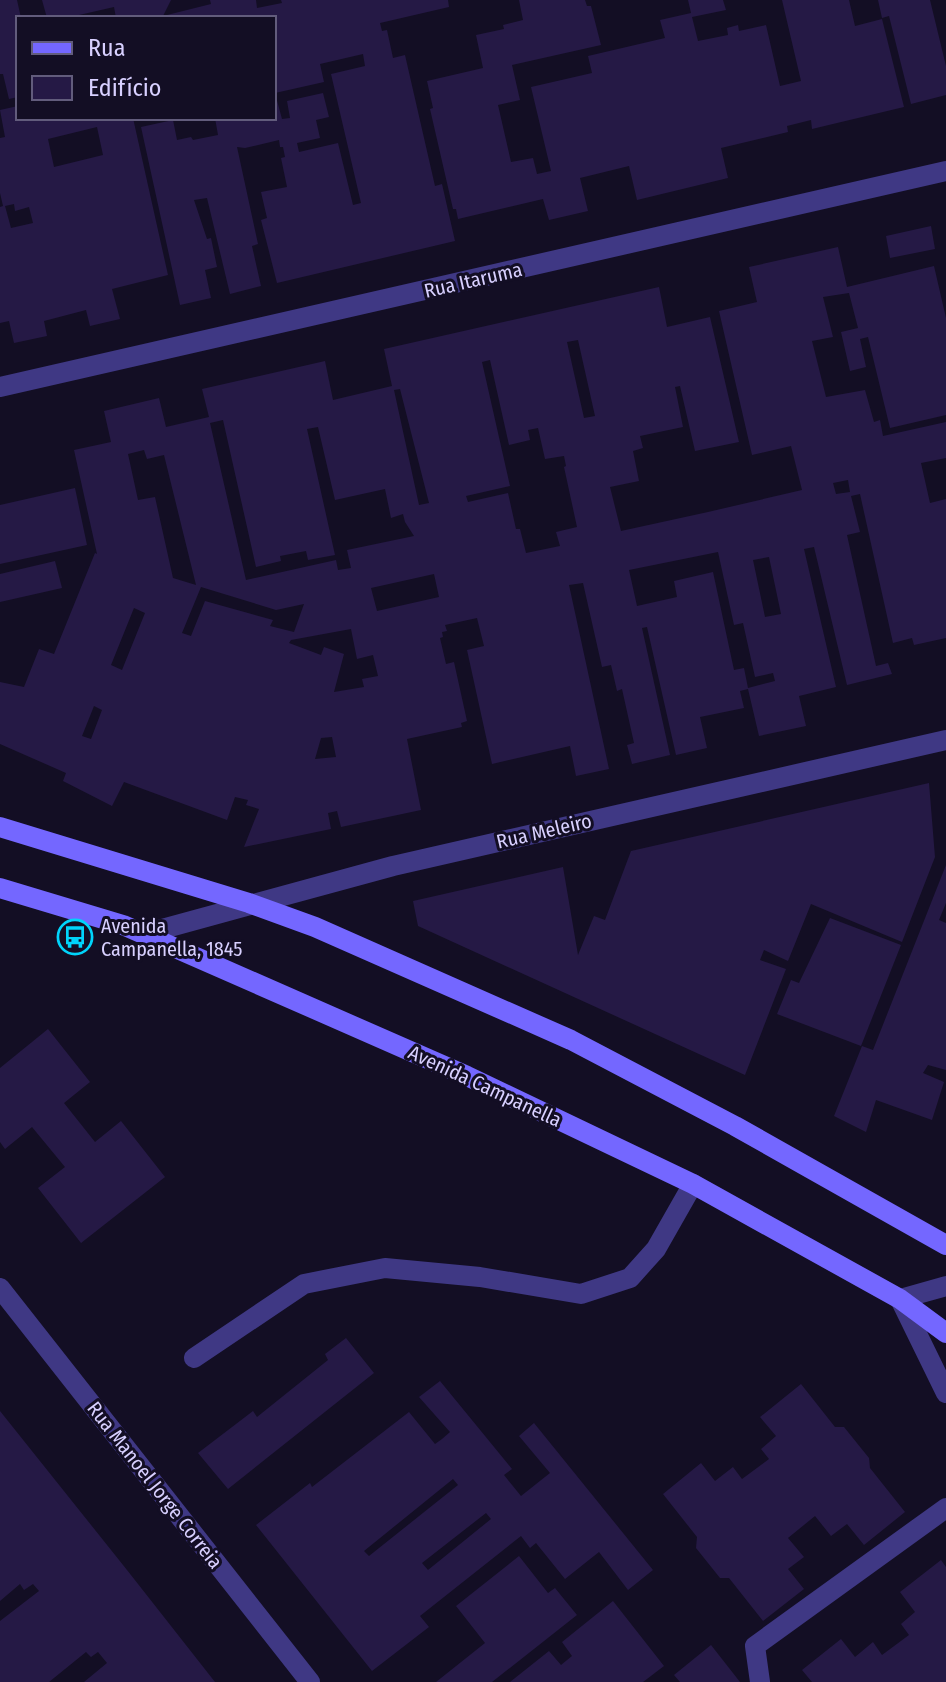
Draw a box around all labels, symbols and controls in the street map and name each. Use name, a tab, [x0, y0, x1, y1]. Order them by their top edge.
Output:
legend	[16, 16, 276, 120]
text: Rua	[88, 34, 125, 62]
text: Edifício	[88, 74, 161, 102]
street label: Rua Itaruma	[422, 257, 524, 303]
street label: Rua Meleiro	[494, 808, 594, 854]
place label: Avenida Campanella, 1845	[101, 914, 242, 961]
bus stop icon: Avenida Campanella, 1845	[56, 918, 94, 956]
street label: Avenida Campanella	[405, 1040, 565, 1132]
street label: Rua Manoel Jorge Correia	[82, 1397, 228, 1573]

